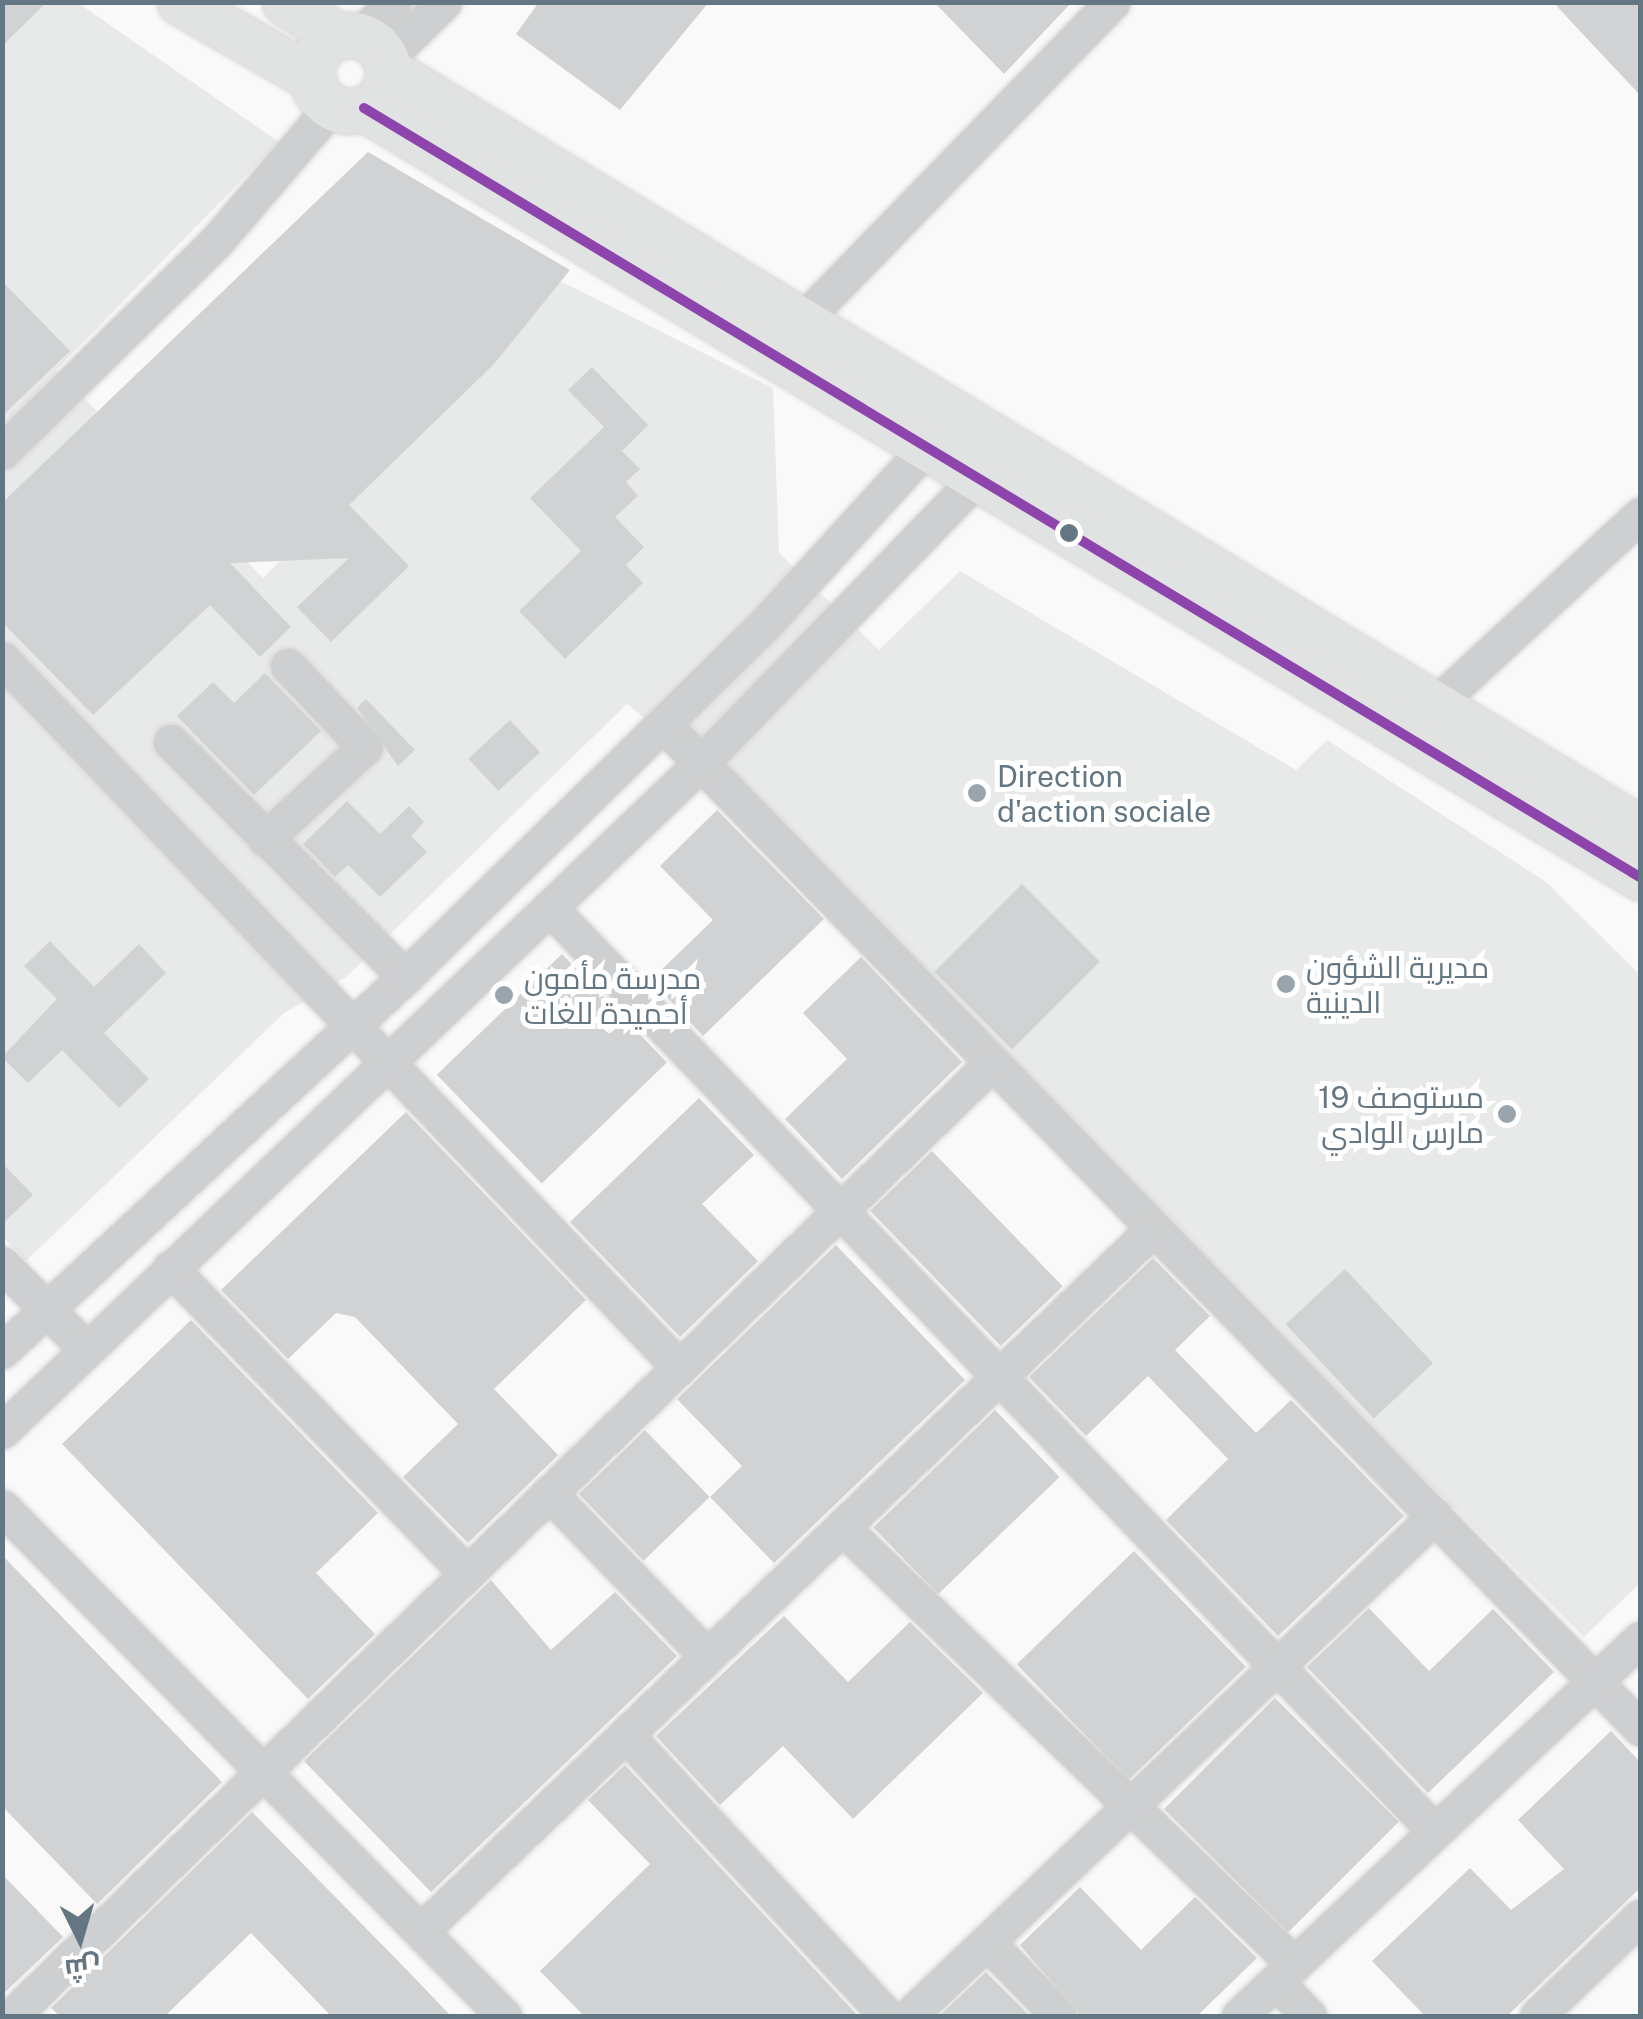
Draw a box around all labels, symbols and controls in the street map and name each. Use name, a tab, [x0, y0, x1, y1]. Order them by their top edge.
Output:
unlabelled marker	[1059, 523, 1079, 543]
place label: Direction d'action sociale	[997, 758, 1211, 828]
marker: Direction d'action sociale	[966, 782, 988, 804]
place label: مديرية الشؤون الدينية	[1306, 949, 1489, 1020]
place label: مدرسة مأمون أحميدة للغات	[524, 960, 701, 1030]
marker: مديرية الشؤون الدينية	[1275, 973, 1297, 995]
marker: مدرسة مأمون أحميدة للغات	[493, 984, 515, 1006]
place label: مستوصف 19 مارس الوادي	[1318, 1079, 1484, 1150]
marker: مستوصف 19 مارس الوادي	[1494, 1101, 1520, 1127]
north arrow	[30, 1889, 130, 1989]
text: ش	[63, 1951, 102, 1987]

